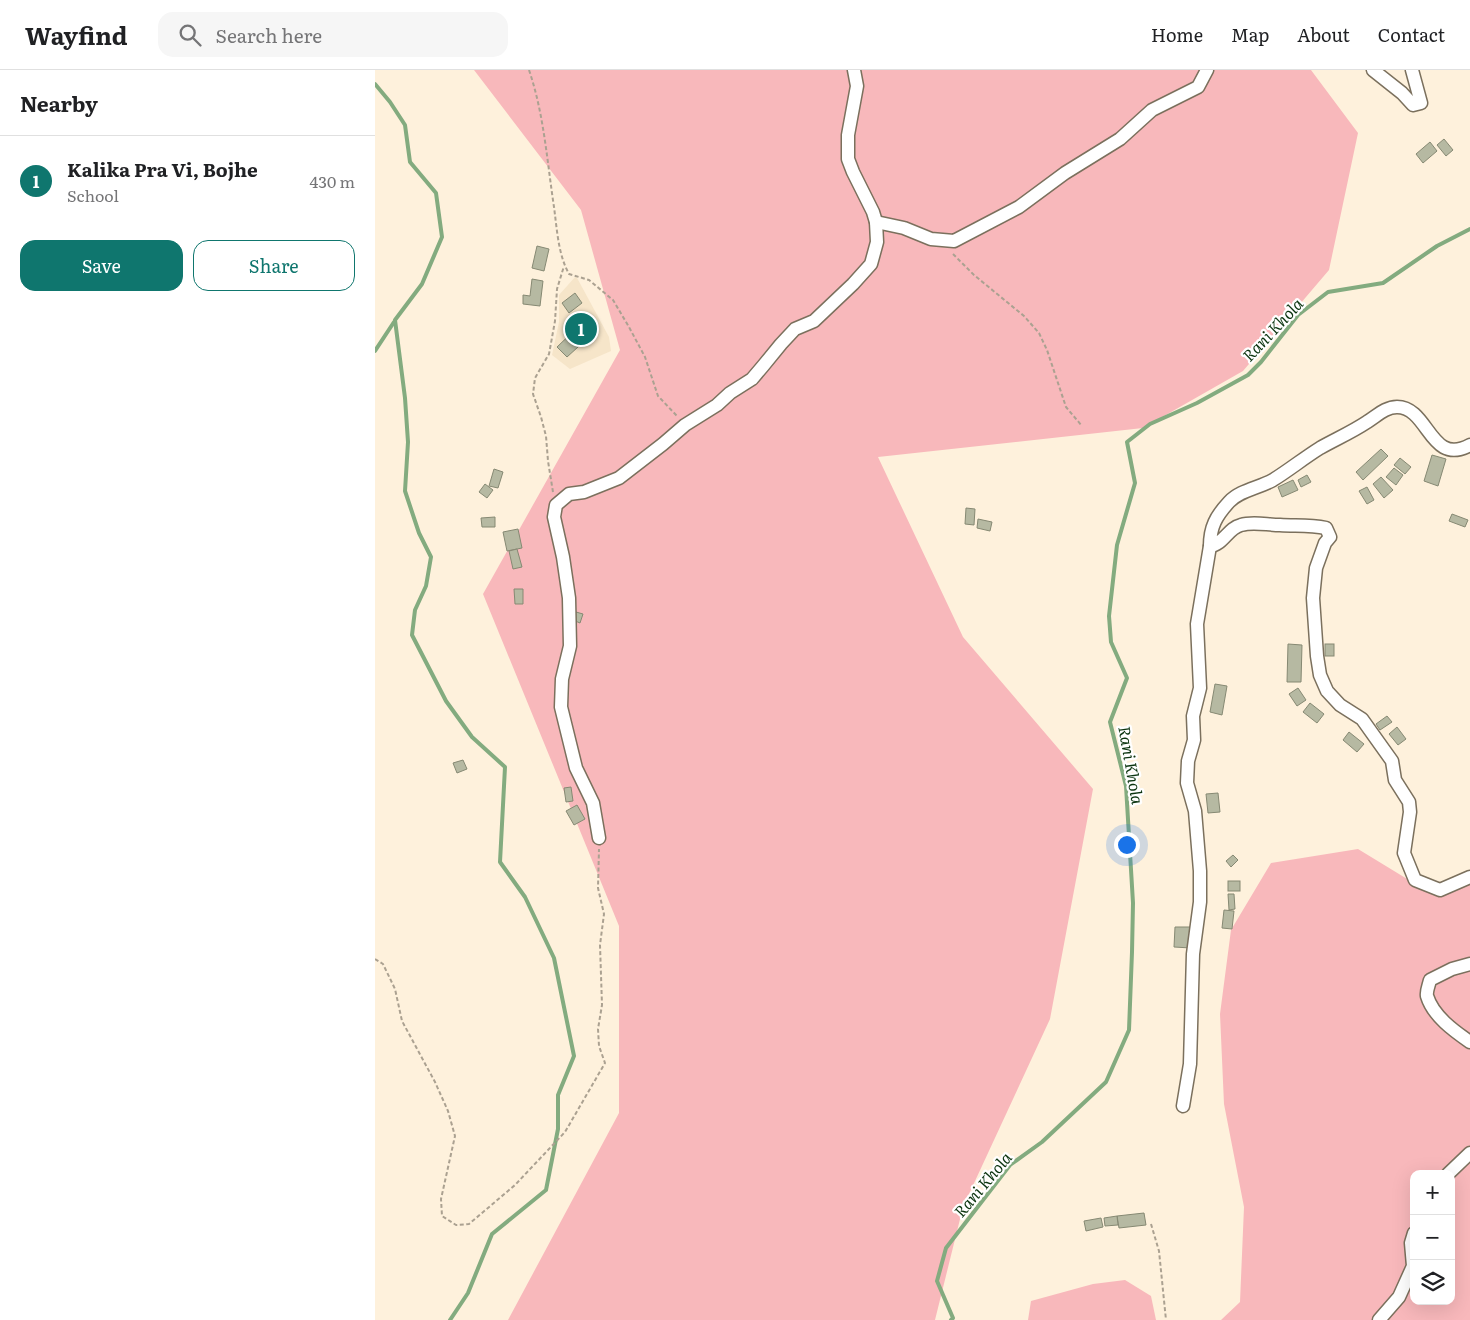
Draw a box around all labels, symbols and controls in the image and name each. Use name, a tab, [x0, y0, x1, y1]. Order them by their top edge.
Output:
search box	[158, 12, 508, 57]
text: Wayfind	[25, 17, 128, 52]
icon: search	[176, 21, 204, 49]
text: Search here	[216, 21, 322, 49]
text: Home	[1151, 21, 1203, 48]
text: Map	[1231, 21, 1269, 48]
text: About	[1297, 21, 1350, 48]
text: Contact	[1378, 21, 1445, 48]
text: Nearby	[20, 87, 98, 118]
text: Kalika Pra Vi, Bojhe	[67, 155, 258, 183]
text: 1	[33, 169, 39, 193]
text: 430 m	[310, 169, 355, 193]
text: School	[67, 183, 119, 207]
button: Save	[20, 240, 183, 291]
button: Share	[193, 240, 355, 291]
water label: Rani Khola	[1236, 291, 1308, 366]
pin: 1	[565, 310, 597, 348]
water label: Rani Khola	[1113, 724, 1151, 807]
your location	[1114, 832, 1140, 858]
water label: Rani Khola	[947, 1145, 1017, 1222]
map controls	[1410, 1170, 1455, 1305]
button: +	[1410, 1170, 1455, 1215]
button: −	[1410, 1215, 1455, 1260]
button: layers	[1410, 1260, 1455, 1305]

